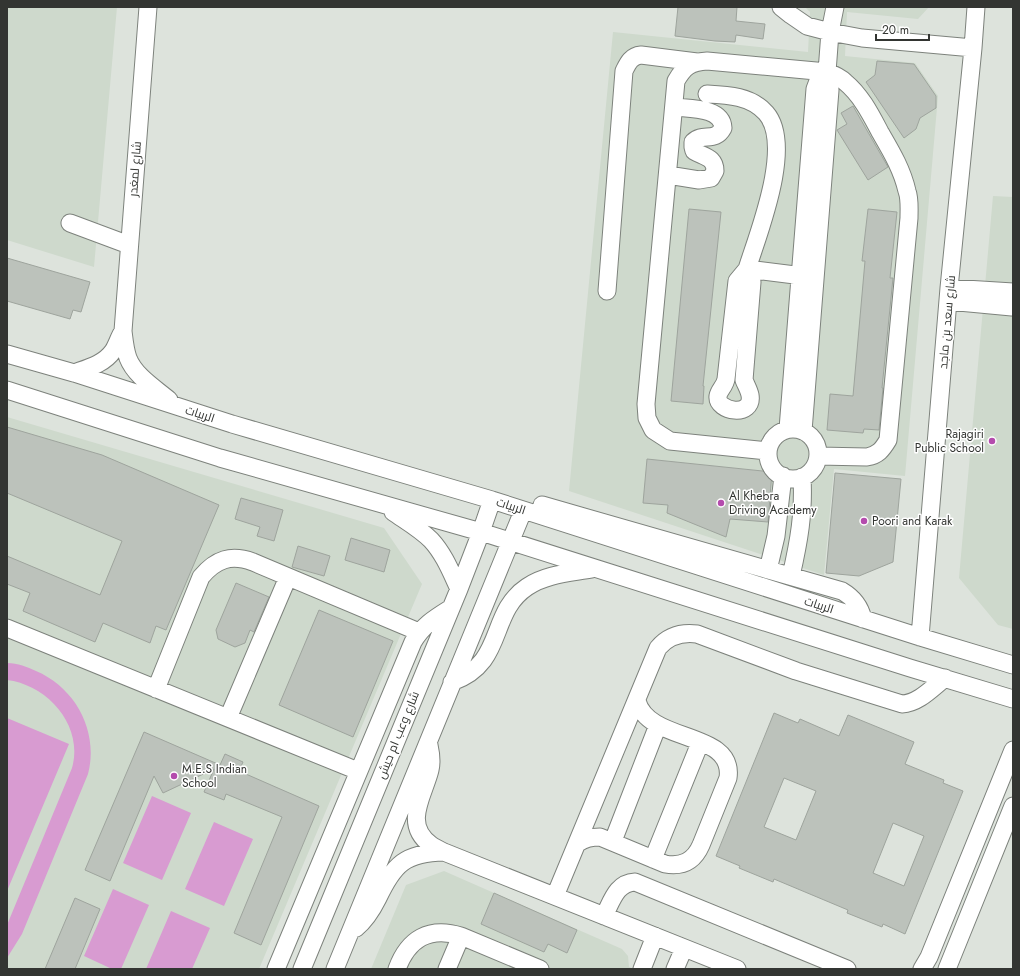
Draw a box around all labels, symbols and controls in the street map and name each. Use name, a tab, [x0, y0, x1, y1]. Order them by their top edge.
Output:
scale bar	[876, 16, 929, 42]
text: 20 m	[882, 21, 909, 39]
street label: شارع لمغدر	[124, 141, 146, 198]
street label: شارع سعد بن ماجد	[934, 274, 960, 370]
street label: الربيات	[183, 401, 217, 427]
place label: Rajagiri Public School	[915, 425, 984, 457]
marker: Rajagiri Public School	[987, 436, 997, 446]
place label: Al Khebra Driving Academy	[729, 487, 817, 519]
street label: الربيات	[494, 493, 528, 519]
marker: Al Khebra Driving Academy	[716, 498, 726, 508]
place label: Poori and Karak	[872, 512, 953, 530]
marker: Poori and Karak	[859, 516, 869, 526]
street label: الربيات	[802, 592, 836, 618]
street label: شارع وعب ام حيش	[372, 688, 424, 782]
place label: M.E.S Indian School	[182, 760, 247, 792]
marker: M.E.S Indian School	[169, 771, 179, 781]

